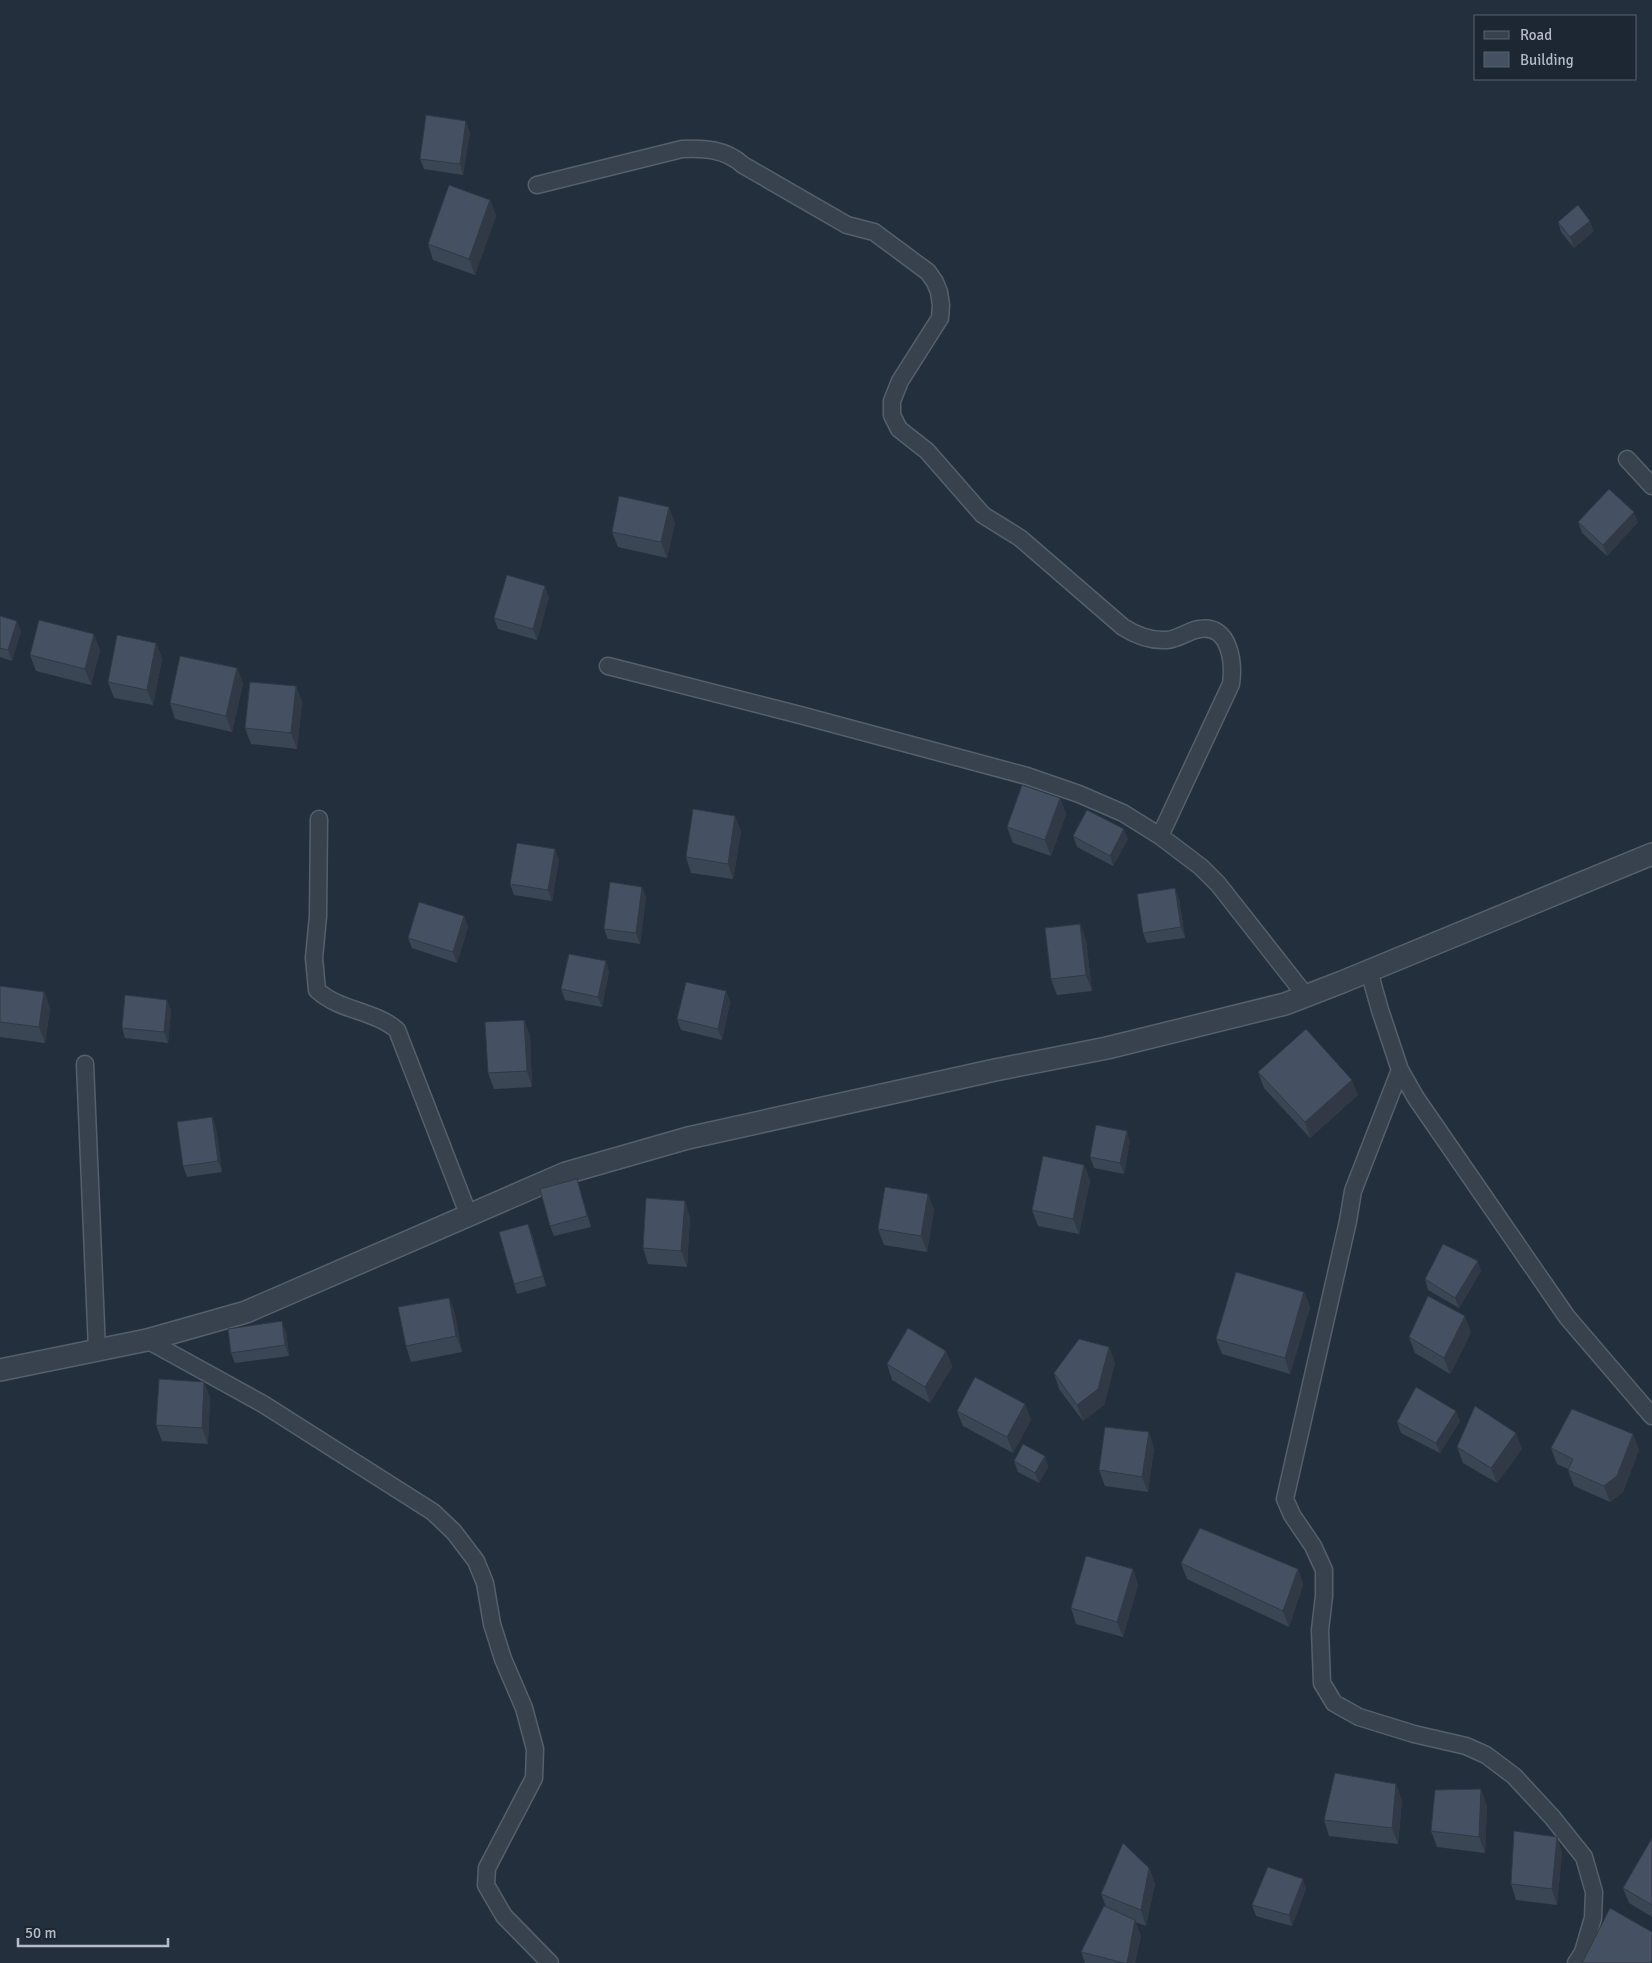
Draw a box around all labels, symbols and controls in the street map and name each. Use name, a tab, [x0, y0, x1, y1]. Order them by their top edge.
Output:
legend	[1474, 15, 1637, 80]
text: Road	[1520, 26, 1552, 44]
text: Building	[1520, 51, 1574, 69]
scale bar	[18, 1916, 168, 1948]
text: 50 m	[25, 1924, 56, 1942]

